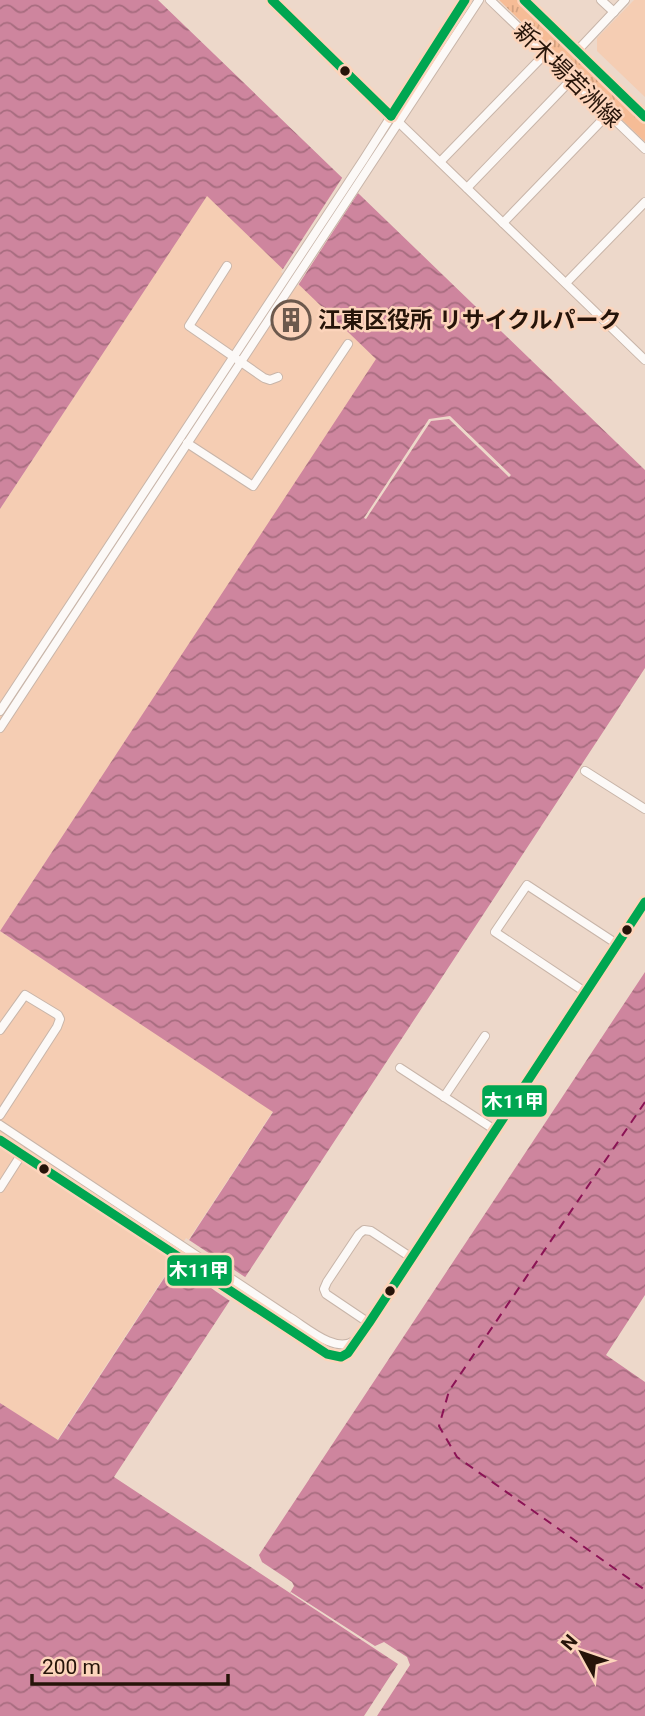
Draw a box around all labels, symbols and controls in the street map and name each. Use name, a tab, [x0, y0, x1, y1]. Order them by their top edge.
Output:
street label: 新木場若洲線	[509, 18, 627, 133]
unlabelled marker	[338, 64, 352, 78]
building icon: 江東区役所 リサイクルパーク	[270, 299, 312, 341]
place label: 江東区役所 リサイクルパーク	[318, 307, 622, 334]
unlabelled marker	[620, 923, 634, 937]
line badge: 木11甲	[481, 1084, 548, 1118]
text: 木11甲	[484, 1090, 544, 1113]
unlabelled marker	[37, 1162, 51, 1176]
line badge: 木11甲	[166, 1254, 233, 1287]
text: 木11甲	[169, 1259, 229, 1282]
unlabelled marker	[383, 1284, 397, 1298]
north arrow	[547, 1618, 617, 1688]
text: N	[556, 1630, 582, 1655]
scale bar	[32, 1642, 228, 1686]
text: 200 m	[42, 1655, 101, 1679]

